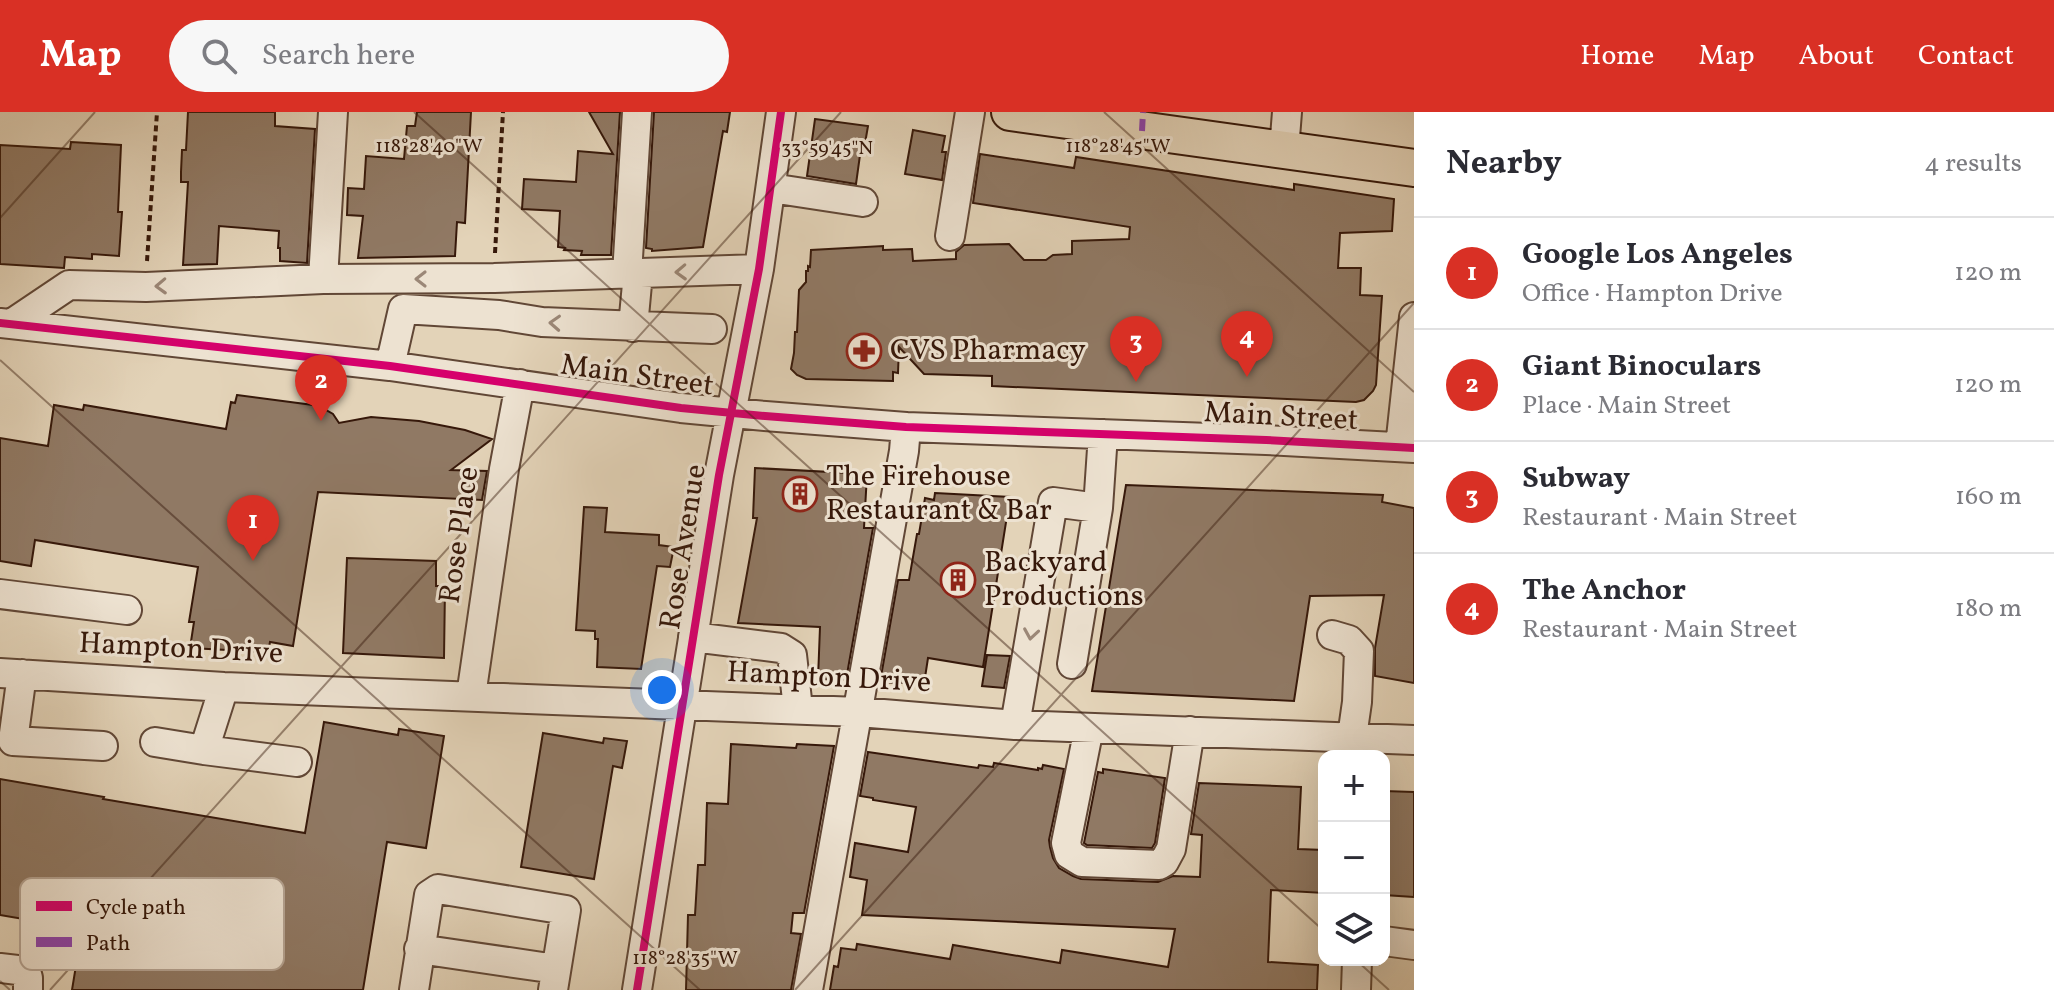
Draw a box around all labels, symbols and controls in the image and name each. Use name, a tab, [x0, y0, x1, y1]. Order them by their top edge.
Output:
search box	[169, 20, 729, 92]
text: Map	[40, 30, 121, 83]
icon: search	[197, 34, 241, 78]
text: Search here	[261, 35, 415, 77]
text: Home	[1580, 37, 1654, 76]
text: Map	[1698, 37, 1754, 76]
text: About	[1798, 37, 1874, 76]
text: Contact	[1918, 37, 2014, 76]
text: 118°28'40"W	[375, 133, 483, 161]
text: 118°28'45"W	[1065, 133, 1171, 161]
text: 33°59'45"N	[781, 135, 873, 163]
text: Nearby	[1446, 141, 1562, 188]
text: 4 results	[1924, 146, 2022, 182]
text: Google Los Angeles	[1522, 234, 1793, 276]
text: 1	[1467, 255, 1477, 291]
text: 120 m	[1954, 255, 2022, 291]
one-way arrow	[674, 263, 687, 280]
one-way arrow	[414, 270, 427, 288]
text: Office · Hampton Drive	[1522, 276, 1783, 312]
one-way arrow	[154, 277, 167, 294]
pin: 4	[1221, 311, 1273, 377]
one-way arrow	[548, 315, 561, 332]
pin: 3	[1110, 316, 1162, 382]
place label: CVS Pharmacy	[890, 330, 1086, 372]
pharmacy icon: CVS Pharmacy	[845, 332, 883, 370]
street label: Main Street	[558, 344, 716, 408]
text: Giant Binoculars	[1522, 346, 1761, 388]
pin: 2	[295, 355, 347, 421]
text: 2	[1465, 367, 1479, 403]
text: 120 m	[1954, 367, 2022, 403]
text: Place · Main Street	[1522, 388, 1731, 424]
street label: Main Street	[1203, 392, 1359, 442]
place label: The Firehouse Restaurant & Bar	[826, 456, 1052, 532]
text: Subway	[1522, 458, 1630, 500]
street label: Rose Avenue	[650, 461, 718, 633]
street label: Rose Place	[430, 464, 490, 606]
building icon: The Firehouse Restaurant & Bar	[781, 475, 819, 513]
text: 3	[1465, 479, 1479, 515]
text: 160 m	[1955, 479, 2022, 515]
pin: 1	[227, 495, 279, 561]
text: Restaurant · Main Street	[1522, 500, 1797, 536]
place label: Backyard Productions	[984, 542, 1143, 618]
building icon: Backyard Productions	[939, 561, 977, 599]
text: The Anchor	[1522, 570, 1686, 612]
text: 4	[1464, 591, 1480, 627]
text: 180 m	[1955, 591, 2022, 627]
text: Restaurant · Main Street	[1522, 612, 1797, 648]
street label: Hampton Drive	[78, 623, 284, 675]
one-way arrow	[1023, 628, 1040, 641]
street label: Hampton Drive	[726, 652, 932, 704]
your location	[642, 670, 682, 710]
map controls	[1318, 750, 1390, 966]
button: +	[1318, 750, 1390, 822]
button: −	[1318, 822, 1390, 894]
legend	[20, 878, 284, 970]
text: Cycle path	[86, 893, 186, 924]
button: layers	[1318, 894, 1390, 966]
text: Path	[86, 929, 130, 960]
text: 118°28'35"W	[632, 945, 738, 973]

